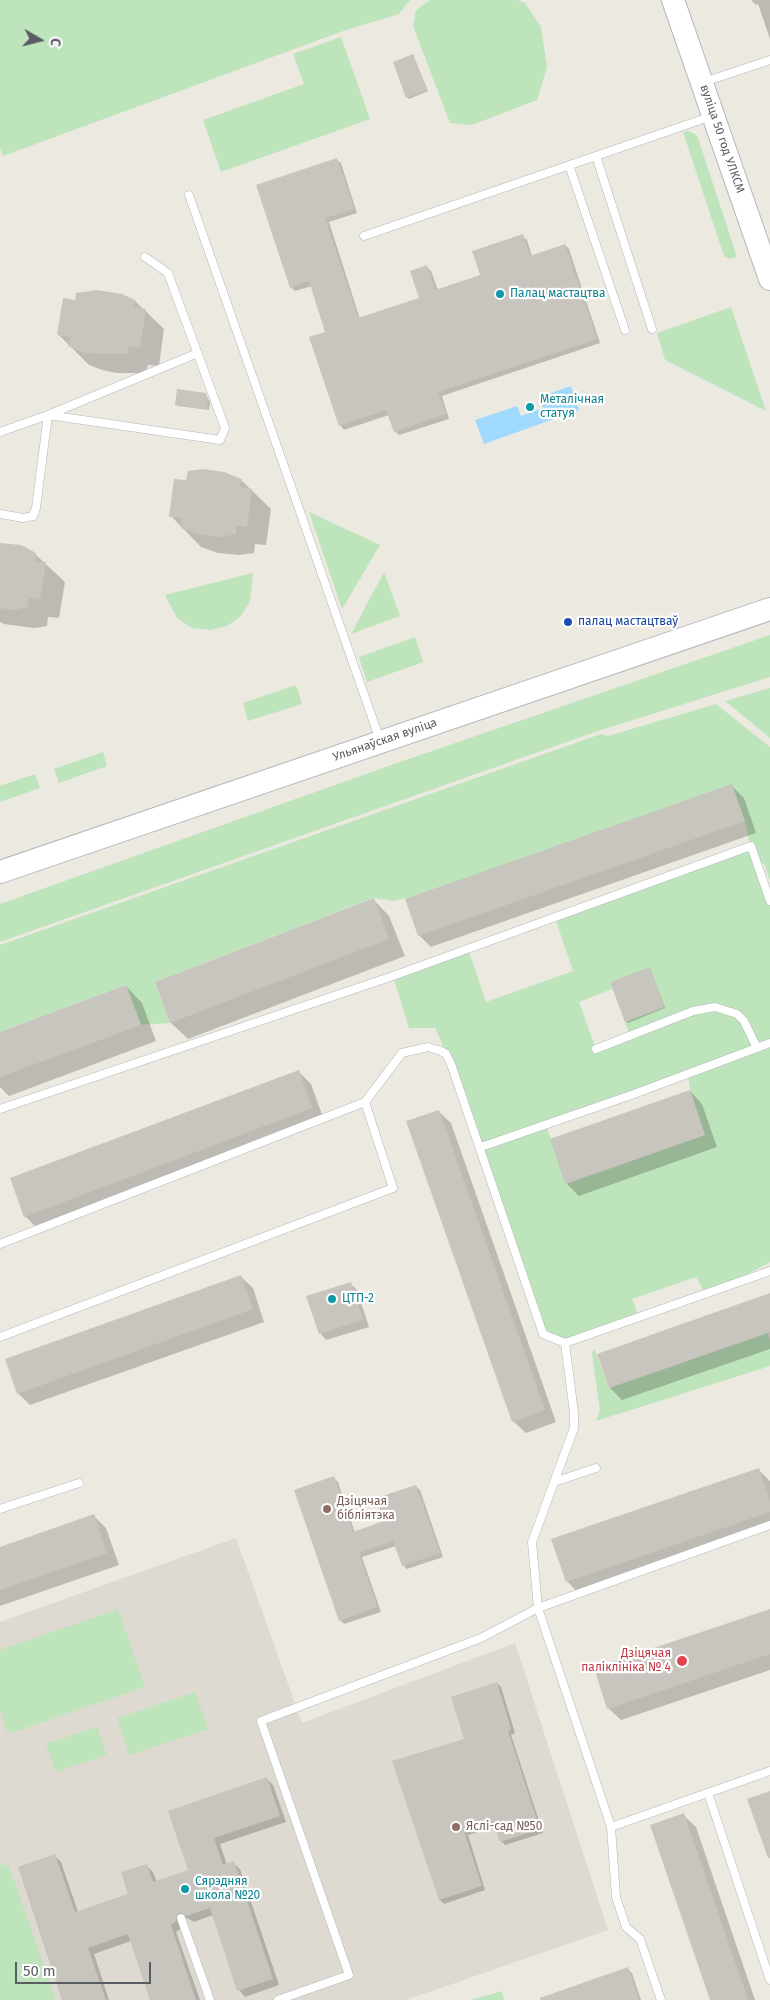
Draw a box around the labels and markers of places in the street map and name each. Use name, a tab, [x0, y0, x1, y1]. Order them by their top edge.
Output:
place label: Палац мастацтва	[510, 287, 605, 301]
marker: Палац мастацтва	[494, 288, 506, 300]
place label: Металічная статуя	[540, 393, 604, 421]
marker: Металічная статуя	[524, 401, 536, 413]
place label: палац мастацтваў	[578, 615, 678, 629]
marker: палац мастацтваў	[562, 616, 574, 628]
place label: ЦТП-2	[342, 1292, 374, 1306]
marker: ЦТП-2	[326, 1293, 338, 1305]
place label: Дзіцячая бібліятэка	[337, 1495, 395, 1523]
marker: Дзіцячая бібліятэка	[321, 1503, 333, 1515]
place label: Дзіцячая паліклініка № 4	[581, 1647, 671, 1675]
marker: Дзіцячая паліклініка № 4	[675, 1654, 689, 1668]
place label: Яслі-сад №50	[466, 1820, 542, 1834]
marker: Яслі-сад №50	[450, 1821, 462, 1833]
place label: Сярэдняя школа №20	[195, 1875, 260, 1903]
marker: Сярэдняя школа №20	[179, 1883, 191, 1895]

